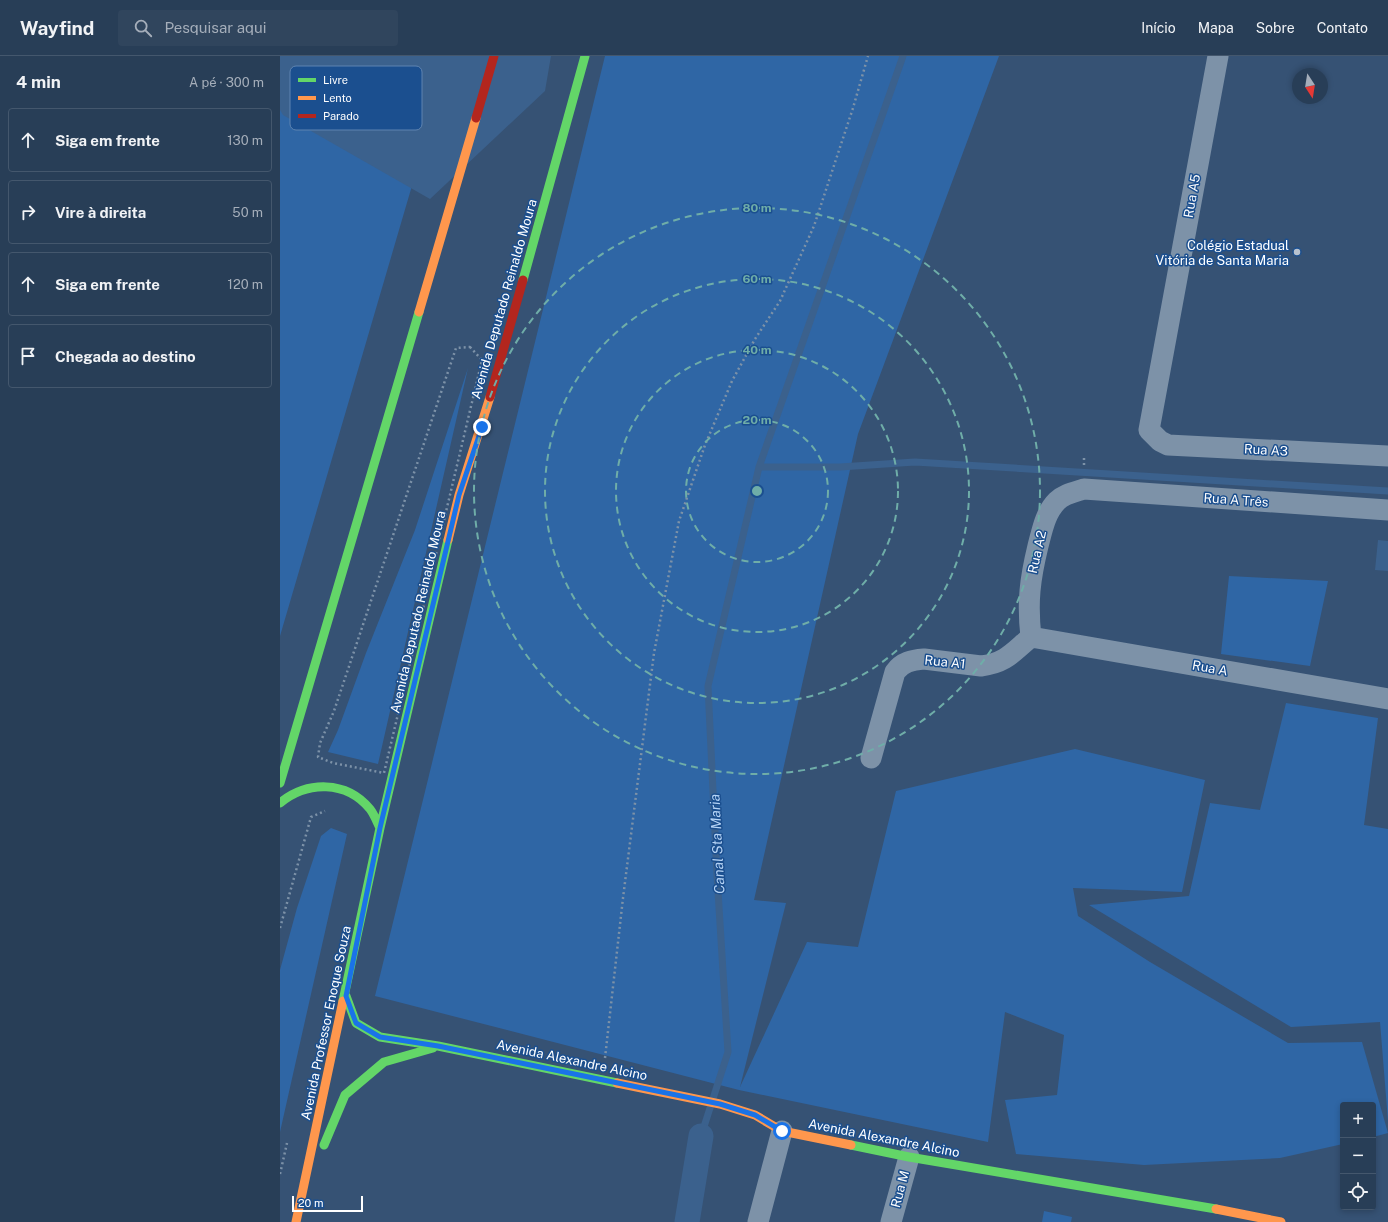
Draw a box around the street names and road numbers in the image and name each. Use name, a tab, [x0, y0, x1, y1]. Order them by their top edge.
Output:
street label: Rua A5	[1181, 173, 1203, 219]
street label: Avenida Deputado Reinaldo Moura	[468, 197, 540, 401]
street label: Rua A3	[1244, 441, 1288, 459]
street label: Rua A Três	[1203, 490, 1269, 510]
street label: Avenida Deputado Reinaldo Moura	[387, 509, 449, 715]
street label: Rua A2	[1025, 529, 1049, 575]
street label: Rua A1	[924, 652, 966, 672]
street label: Rua A	[1191, 658, 1229, 678]
street label: Avenida Professor Enoque Souza	[298, 925, 354, 1121]
street label: Avenida Alexandre Alcino	[495, 1037, 649, 1083]
street label: Avenida Alexandre Alcino	[807, 1116, 961, 1160]
street label: Rua M	[888, 1169, 912, 1209]

